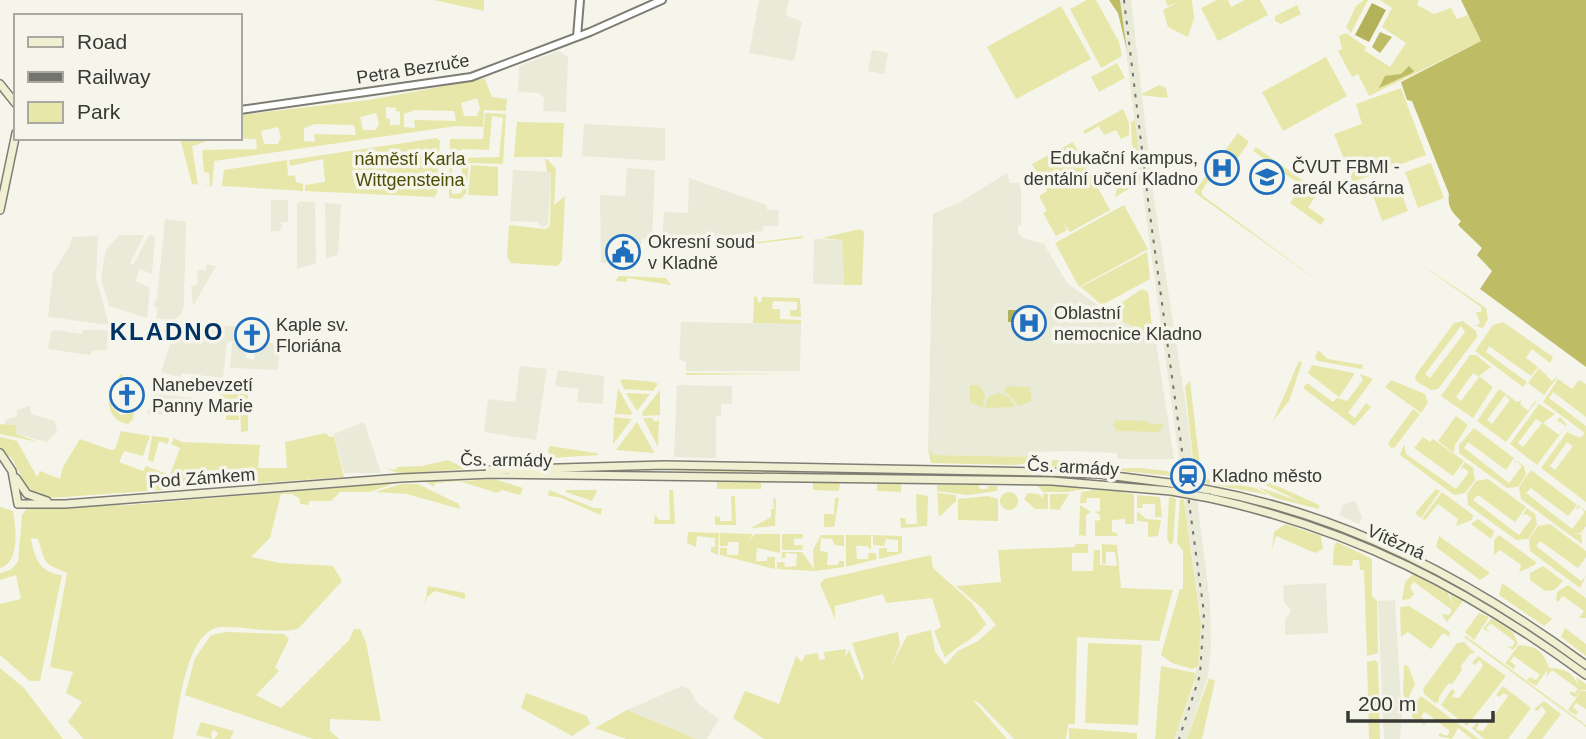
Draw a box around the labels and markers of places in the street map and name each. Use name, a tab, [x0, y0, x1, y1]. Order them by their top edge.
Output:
place label: Edukační kampus, dentální učení Kladno	[1024, 148, 1198, 189]
hospital icon: Edukační kampus, dentální učení Kladno	[1203, 149, 1241, 187]
place label: ČVUT FBMI - areál Kasárna	[1292, 156, 1405, 198]
school or university icon: ČVUT FBMI - areál Kasárna	[1248, 158, 1286, 196]
place label: Okresní soud v Kladně	[648, 232, 755, 273]
public building icon: Okresní soud v Kladně	[604, 233, 642, 271]
place label: Oblastní nemocnice Kladno	[1054, 303, 1202, 344]
hospital icon: Oblastní nemocnice Kladno	[1010, 304, 1048, 342]
place label: Kaple sv. Floriána	[276, 315, 349, 356]
church icon: Kaple sv. Floriána	[233, 316, 271, 354]
place label: Nanebevzetí Panny Marie	[152, 375, 253, 416]
church icon: Nanebevzetí Panny Marie	[108, 376, 146, 414]
station icon: Kladno město	[1169, 457, 1207, 495]
place label: Kladno město	[1212, 466, 1322, 486]

